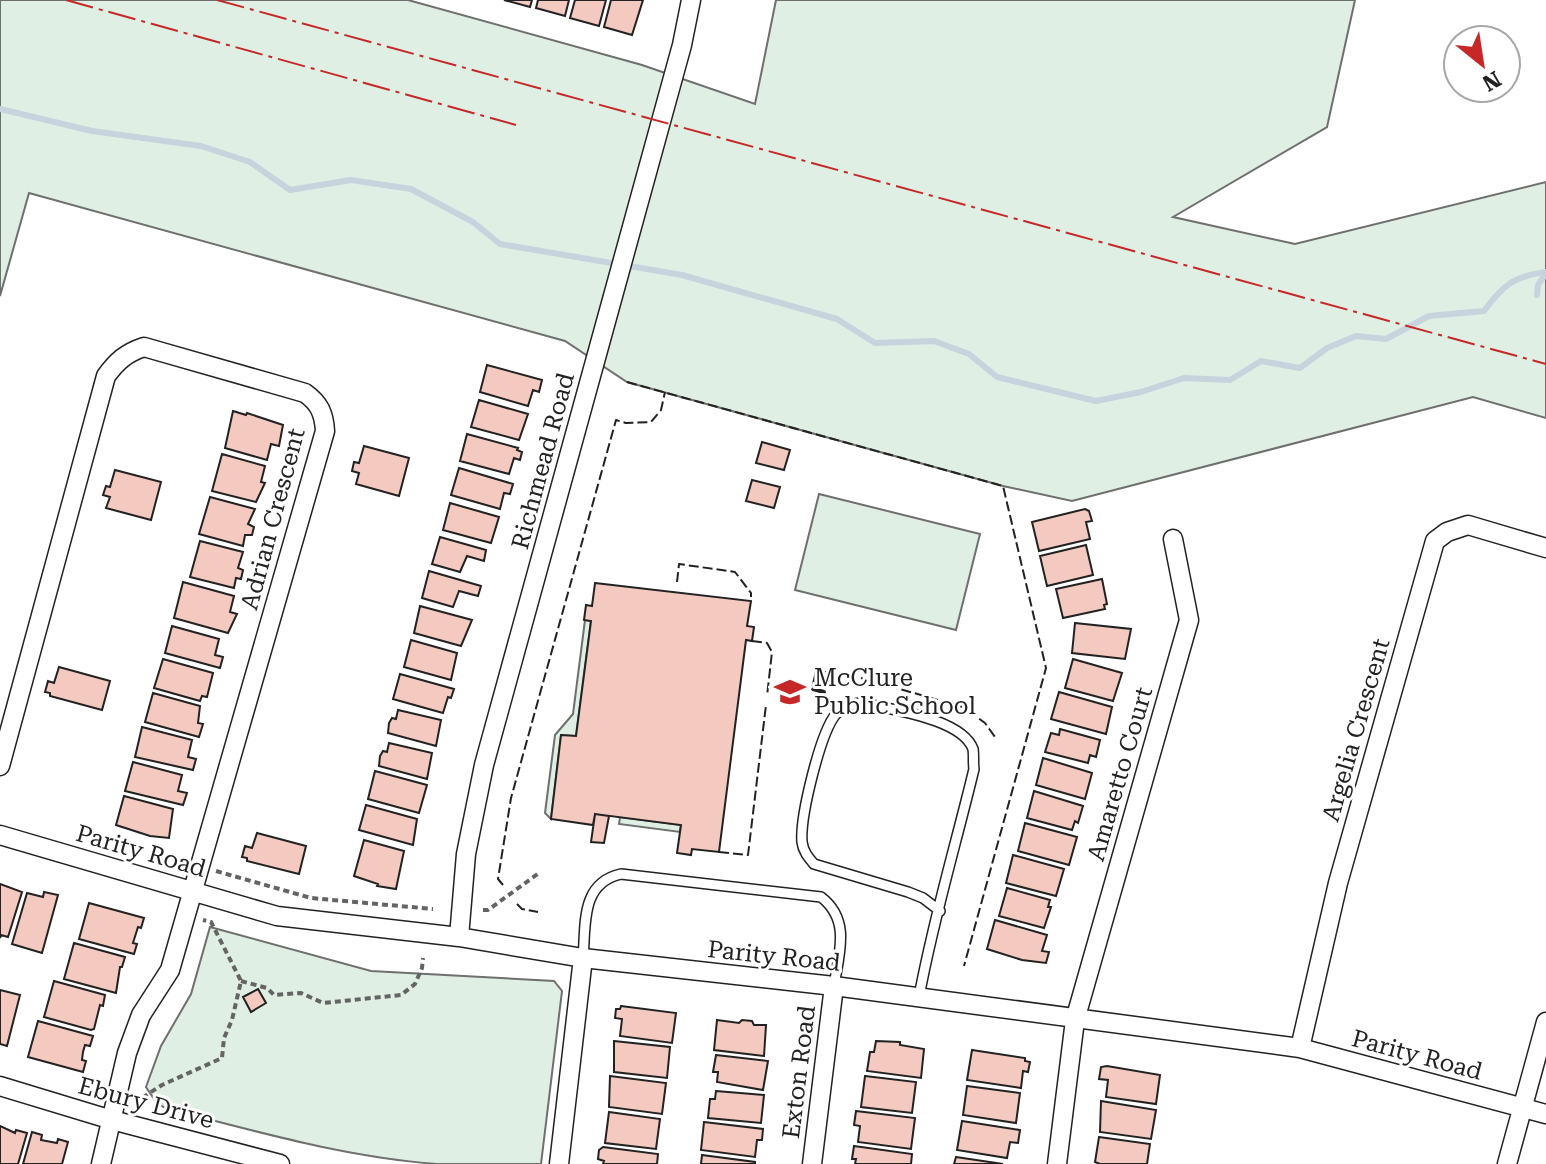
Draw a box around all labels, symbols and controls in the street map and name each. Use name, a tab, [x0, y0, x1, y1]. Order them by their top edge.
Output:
north arrow	[1442, 24, 1522, 104]
text: N	[1478, 66, 1505, 96]
street label: Richmead Road	[506, 370, 580, 552]
street label: Adrian Crescent	[235, 425, 311, 613]
street label: Argelia Crescent	[1317, 635, 1395, 825]
place label: McClure Public School	[814, 664, 976, 720]
school or university icon: McClure Public School	[773, 675, 807, 709]
street label: Amaretto Court	[1082, 684, 1158, 864]
street label: Parity Road	[73, 819, 209, 883]
street label: Parity Road	[706, 935, 842, 977]
street label: Exton Road	[777, 1004, 821, 1140]
street label: Parity Road	[1349, 1024, 1485, 1086]
street label: Ebury Drive	[75, 1071, 217, 1135]

